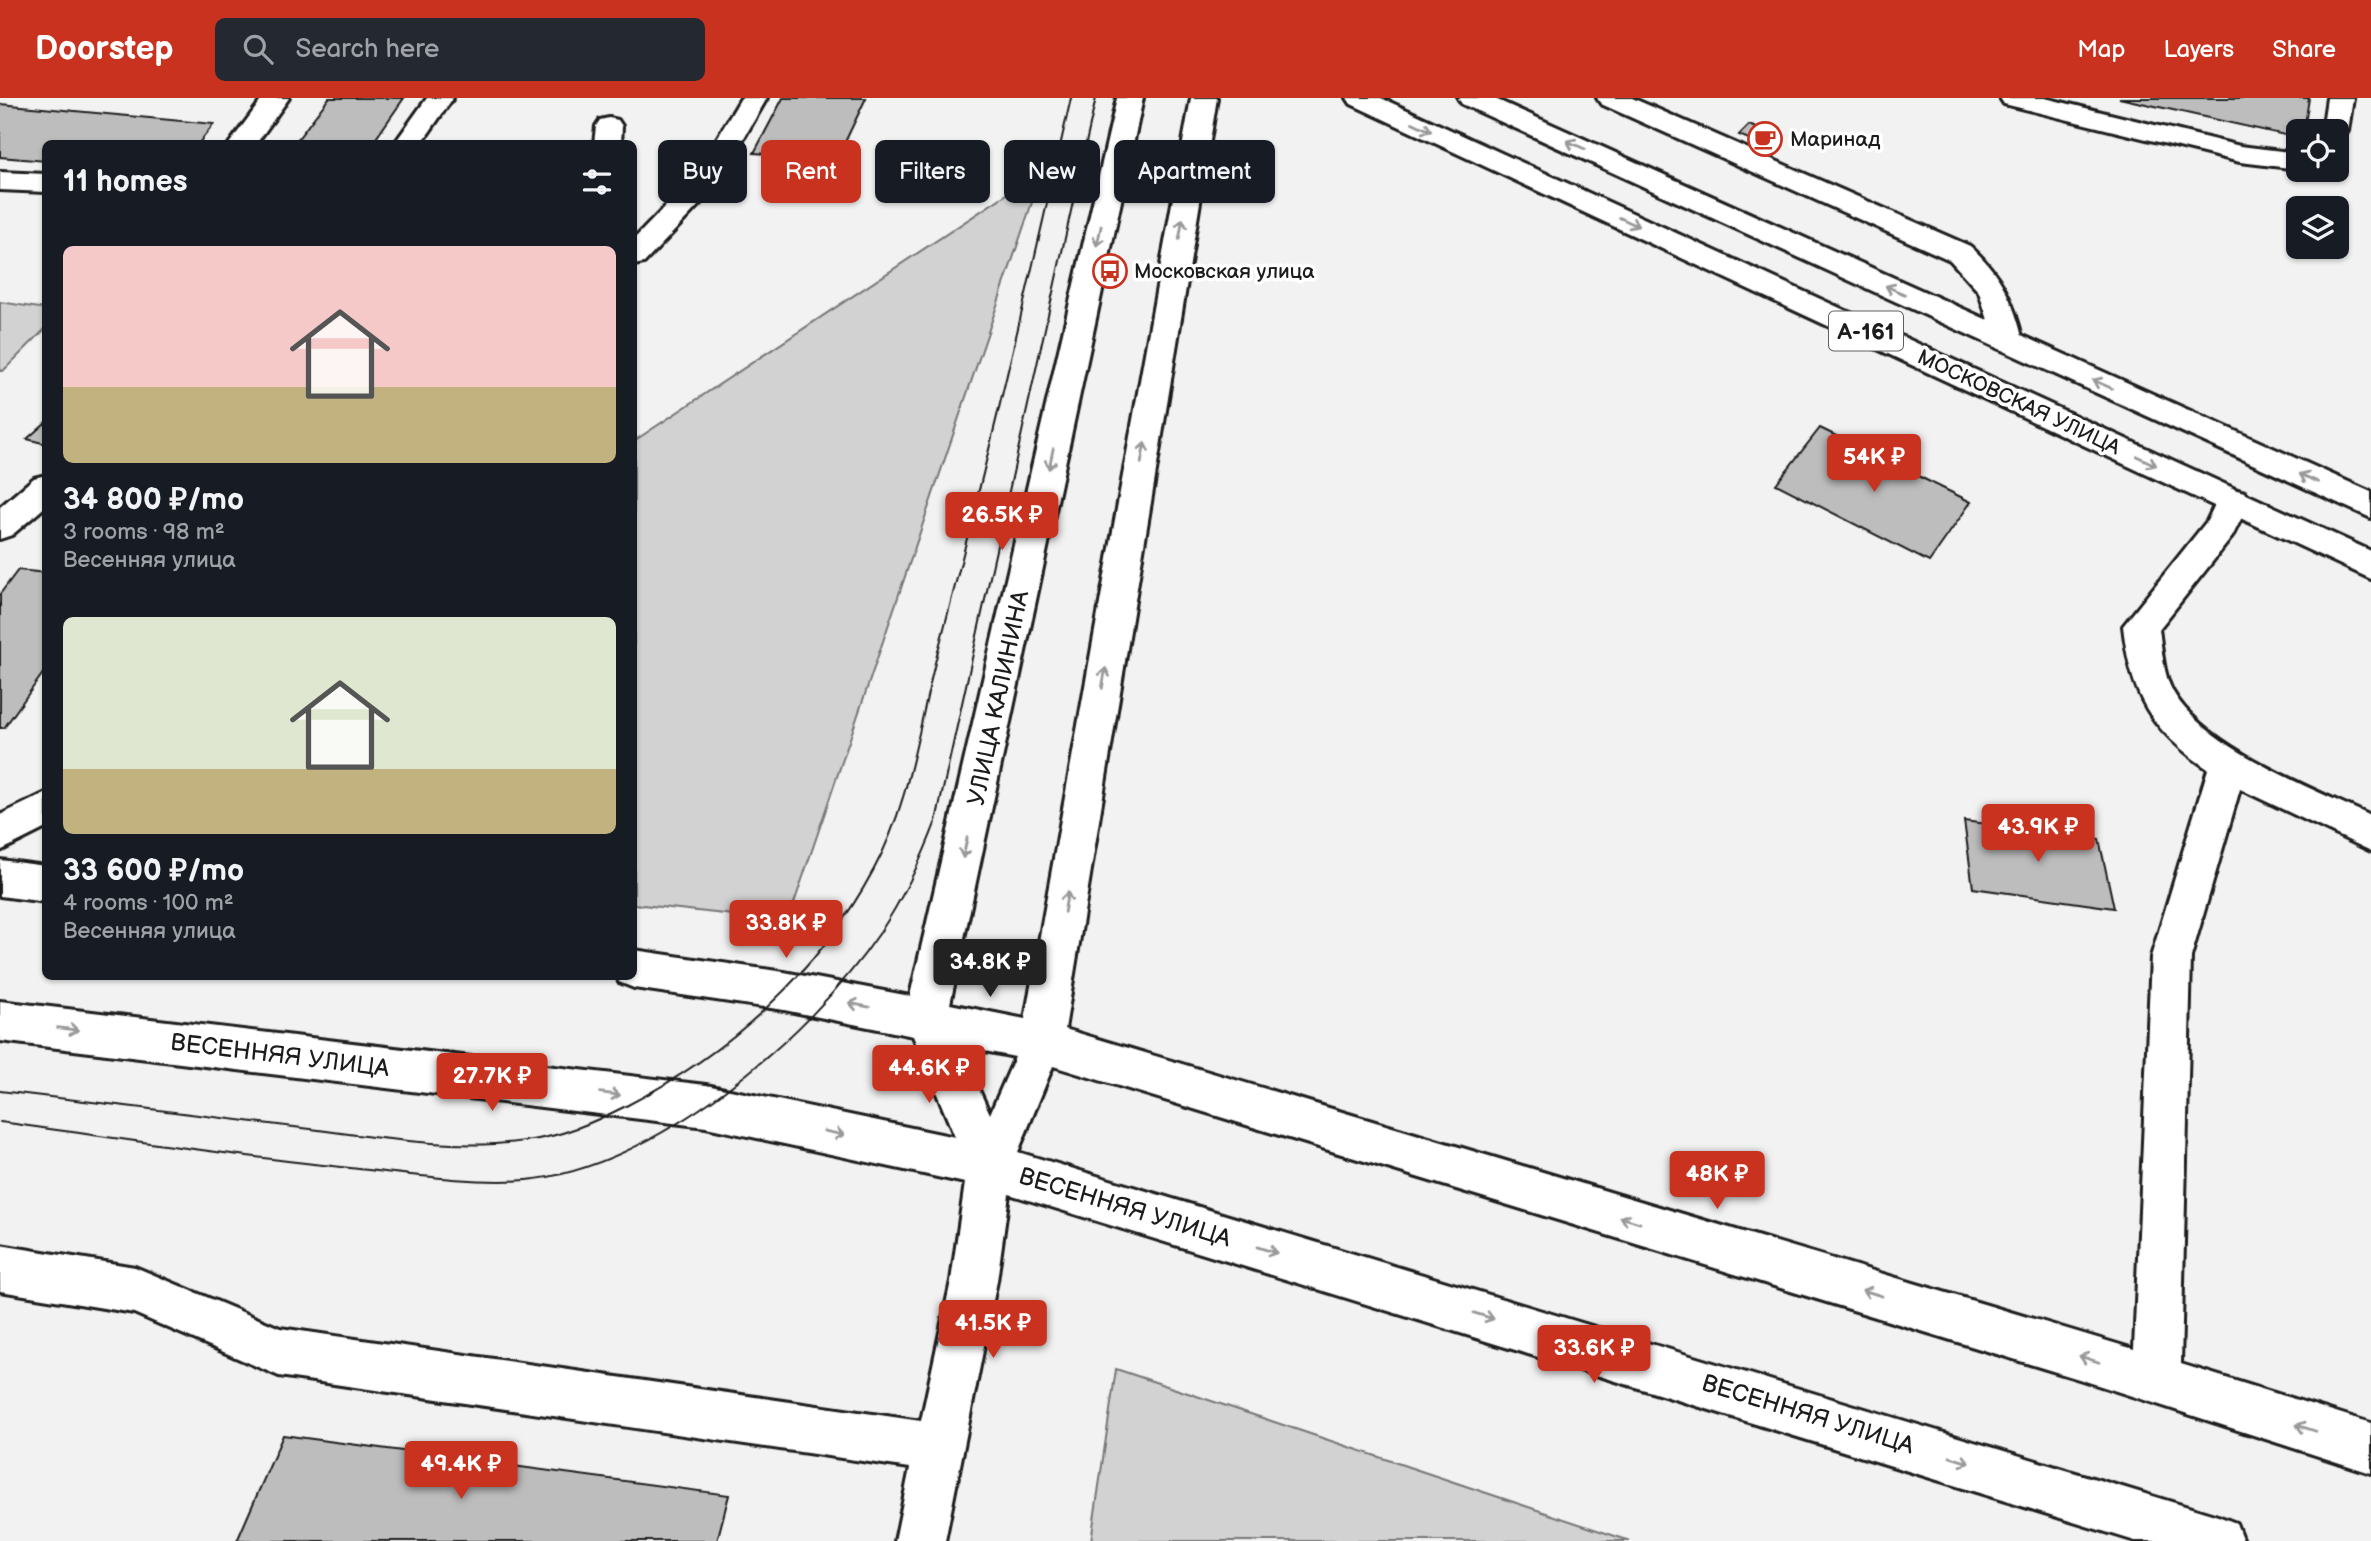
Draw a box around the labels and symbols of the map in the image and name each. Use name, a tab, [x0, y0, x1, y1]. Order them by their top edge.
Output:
one-way arrow	[1411, 120, 1432, 134]
cafe icon: Маринад	[1746, 120, 1784, 158]
place label: Маринад	[1790, 127, 1881, 152]
one-way arrow	[1566, 138, 1587, 151]
one-way arrow	[1618, 216, 1639, 229]
one-way arrow	[1175, 218, 1188, 241]
one-way arrow	[1092, 224, 1106, 247]
bus stop icon: Московская улица	[1091, 252, 1129, 290]
place label: Московская улица	[1134, 259, 1315, 284]
one-way arrow	[1884, 283, 1906, 296]
road number: А-161	[1829, 312, 1903, 350]
street label: МОСКОВСКАЯ УЛИЦА	[1913, 344, 2124, 461]
one-way arrow	[2092, 377, 2113, 390]
pin: 54K ₽	[1825, 434, 1923, 494]
one-way arrow	[1137, 442, 1150, 465]
one-way arrow	[1043, 447, 1057, 470]
one-way arrow	[2136, 455, 2157, 468]
one-way arrow	[2299, 471, 2320, 484]
pin: 26.5K ₽	[937, 492, 1067, 552]
street label: УЛИЦА КАЛИНИНА	[962, 588, 1036, 808]
one-way arrow	[1098, 667, 1111, 690]
pin: 43.9K ₽	[1973, 804, 2103, 864]
one-way arrow	[957, 836, 971, 859]
one-way arrow	[1060, 891, 1073, 914]
pin: 33.8K ₽	[721, 900, 851, 960]
pin: 34.8K ₽	[925, 940, 1055, 999]
one-way arrow	[848, 998, 871, 1012]
one-way arrow	[56, 1023, 79, 1036]
street label: ВЕСЕННЯЯ УЛИЦА	[169, 1028, 391, 1083]
pin: 44.6K ₽	[864, 1046, 994, 1105]
pin: 27.7K ₽	[427, 1054, 557, 1113]
one-way arrow	[598, 1088, 621, 1101]
one-way arrow	[822, 1126, 845, 1140]
pin: 48K ₽	[1668, 1152, 1766, 1211]
street label: ВЕСЕННЯЯ УЛИЦА	[1015, 1161, 1235, 1254]
one-way arrow	[1620, 1212, 1642, 1225]
one-way arrow	[1255, 1244, 1277, 1257]
one-way arrow	[1861, 1285, 1883, 1298]
pin: 41.5K ₽	[928, 1300, 1058, 1360]
one-way arrow	[1473, 1310, 1495, 1323]
pin: 33.6K ₽	[1529, 1326, 1659, 1385]
one-way arrow	[2079, 1351, 2101, 1364]
street label: ВЕСЕННЯЯ УЛИЦА	[1698, 1368, 1918, 1461]
one-way arrow	[2295, 1421, 2317, 1434]
pin: 49.4K ₽	[396, 1442, 526, 1501]
one-way arrow	[1949, 1455, 1971, 1468]

